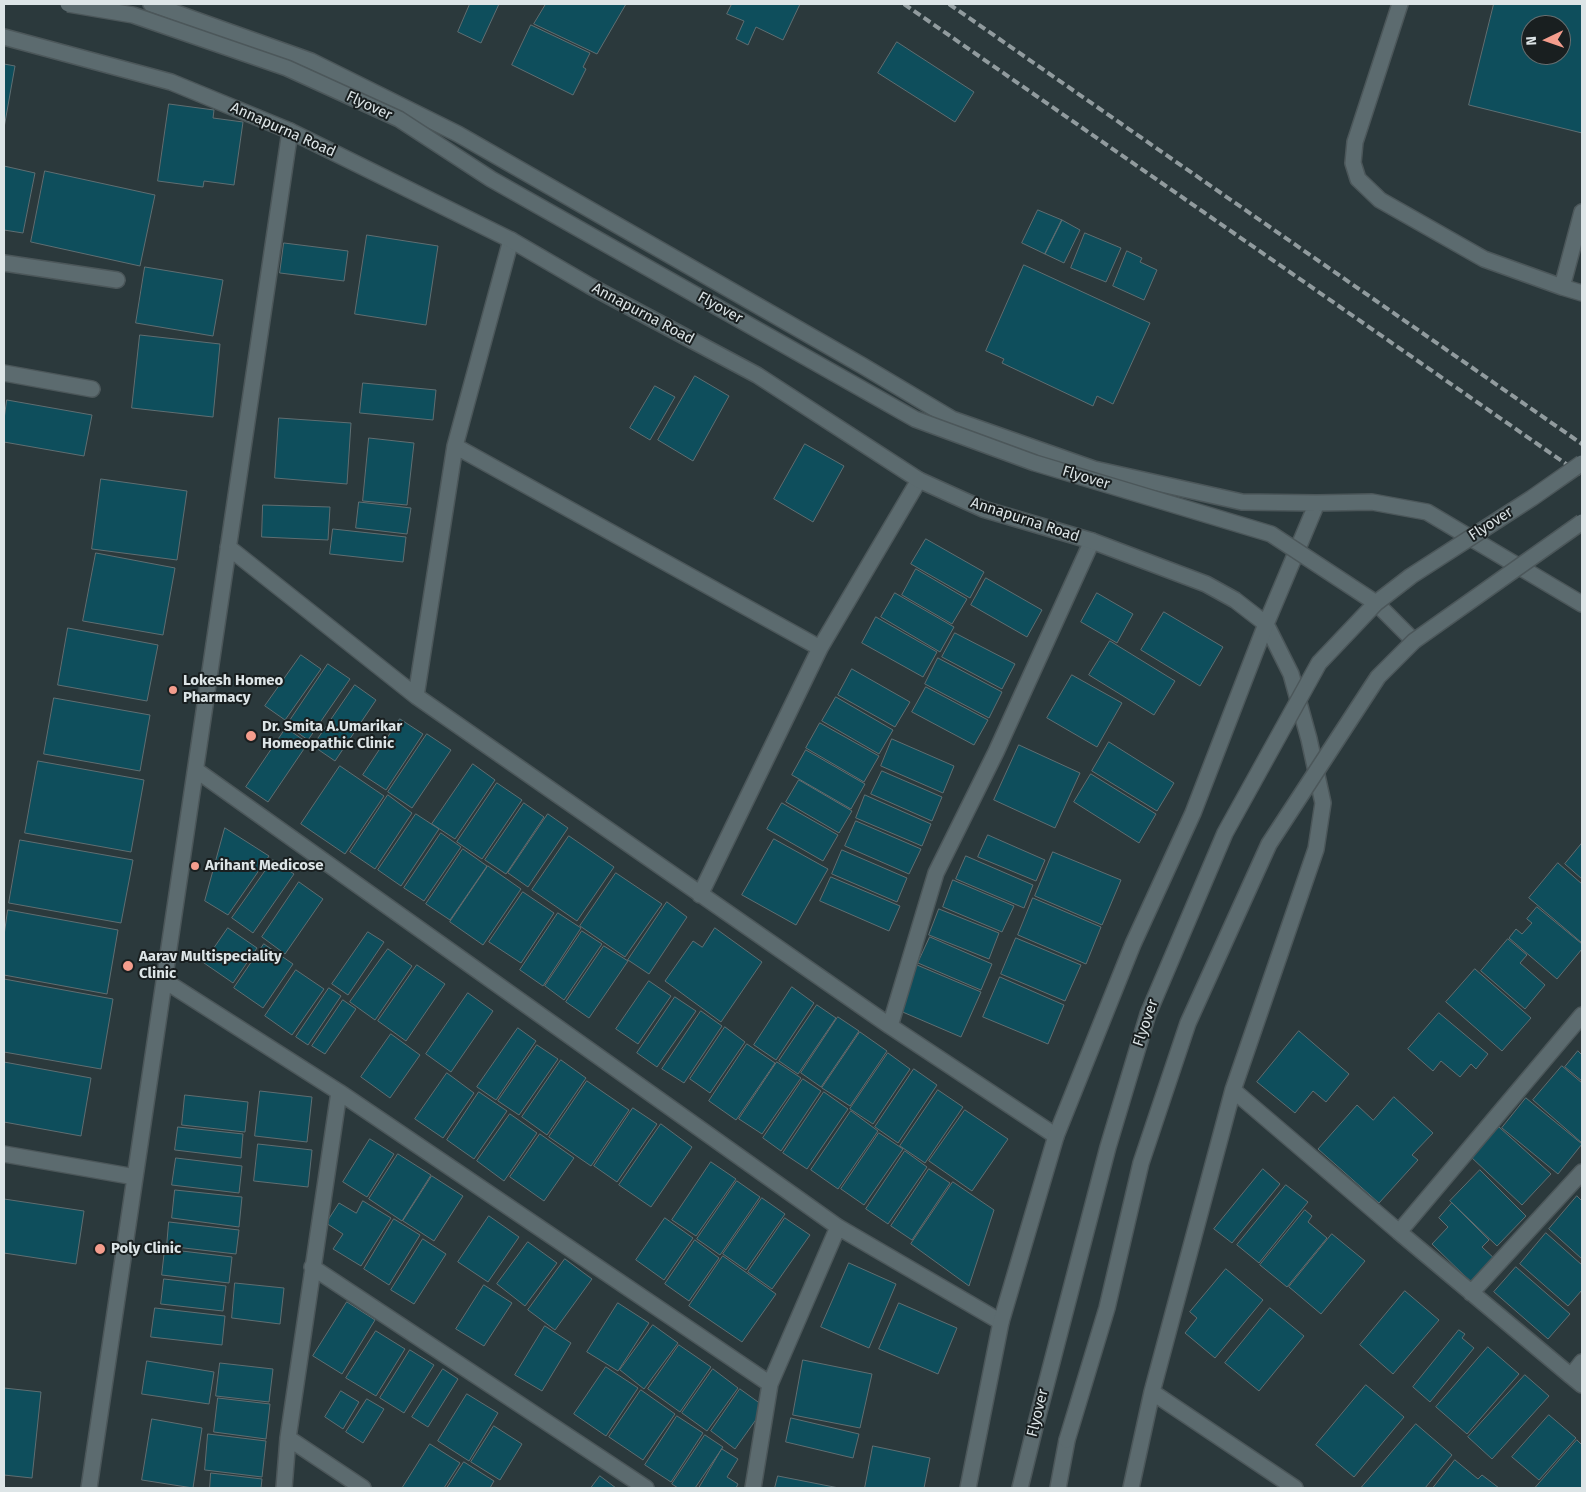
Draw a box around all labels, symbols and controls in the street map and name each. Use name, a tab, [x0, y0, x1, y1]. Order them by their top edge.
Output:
north arrow	[1521, 15, 1571, 65]
text: N	[1523, 36, 1540, 46]
street label: Flyover	[343, 88, 395, 124]
street label: Annapurna Road	[228, 99, 338, 161]
street label: Annapurna Road	[589, 279, 697, 349]
street label: Flyover	[694, 288, 746, 328]
street label: Flyover	[1060, 462, 1112, 494]
street label: Annapurna Road	[968, 494, 1082, 546]
street label: Flyover	[1466, 503, 1516, 545]
place label: Lokesh Homeo Pharmacy	[183, 672, 283, 707]
marker: Lokesh Homeo Pharmacy	[167, 684, 179, 696]
place label: Dr. Smita A.Umarikar Homeopathic Clinic	[262, 718, 402, 753]
marker: Dr. Smita A.Umarikar Homeopathic Clinic	[244, 729, 258, 743]
place label: Arihant Medicose	[205, 857, 323, 875]
marker: Arihant Medicose	[189, 860, 201, 872]
place label: Aarav Multispeciality Clinic	[139, 948, 282, 983]
marker: Aarav Multispeciality Clinic	[121, 959, 135, 973]
street label: Flyover	[1130, 997, 1162, 1049]
place label: Poly Clinic	[111, 1240, 181, 1258]
marker: Poly Clinic	[93, 1242, 107, 1256]
street label: Flyover	[1023, 1387, 1053, 1439]

